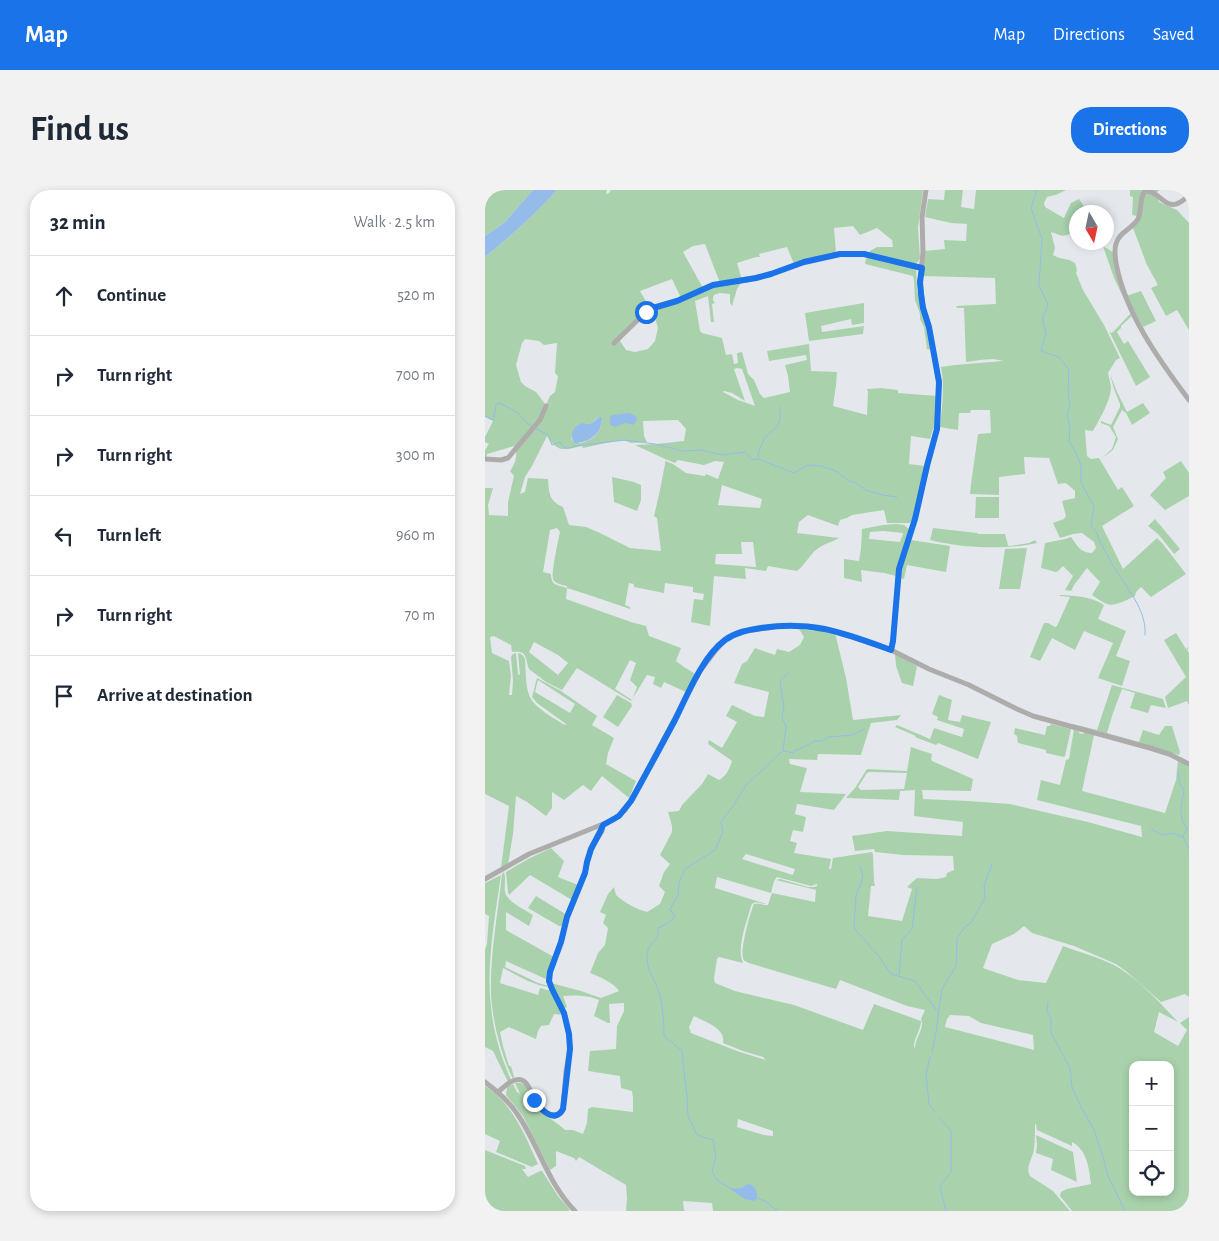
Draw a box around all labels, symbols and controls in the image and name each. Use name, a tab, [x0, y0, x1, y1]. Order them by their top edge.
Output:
text: Map	[25, 23, 68, 47]
text: Map	[994, 26, 1025, 44]
text: Directions	[1053, 26, 1125, 44]
text: Saved	[1153, 26, 1194, 44]
button: Directions	[1071, 107, 1189, 153]
text: Find us	[30, 112, 129, 147]
north arrow	[1069, 205, 1114, 250]
text: 32 min	[50, 212, 106, 233]
text: Walk · 2.5 km	[354, 214, 435, 230]
icon: ahead	[50, 282, 78, 310]
text: Continue	[97, 286, 166, 305]
text: 520 m	[397, 287, 435, 303]
route start	[635, 301, 658, 324]
icon: right	[50, 362, 78, 390]
text: Turn right	[97, 366, 172, 385]
text: 700 m	[396, 367, 435, 383]
icon: right	[50, 442, 78, 470]
text: Turn right	[97, 446, 172, 465]
text: 300 m	[396, 447, 435, 463]
icon: left	[50, 522, 78, 550]
text: Turn left	[97, 526, 161, 545]
text: 960 m	[396, 527, 435, 543]
icon: right	[50, 602, 78, 630]
text: Turn right	[97, 606, 172, 625]
text: 70 m	[404, 607, 435, 623]
icon: arrive	[50, 682, 78, 710]
text: Arrive at destination	[97, 686, 253, 705]
map controls	[1129, 1061, 1174, 1196]
button: +	[1129, 1061, 1174, 1106]
route end	[523, 1089, 546, 1112]
button: −	[1129, 1106, 1174, 1151]
button: locate	[1129, 1151, 1174, 1196]

